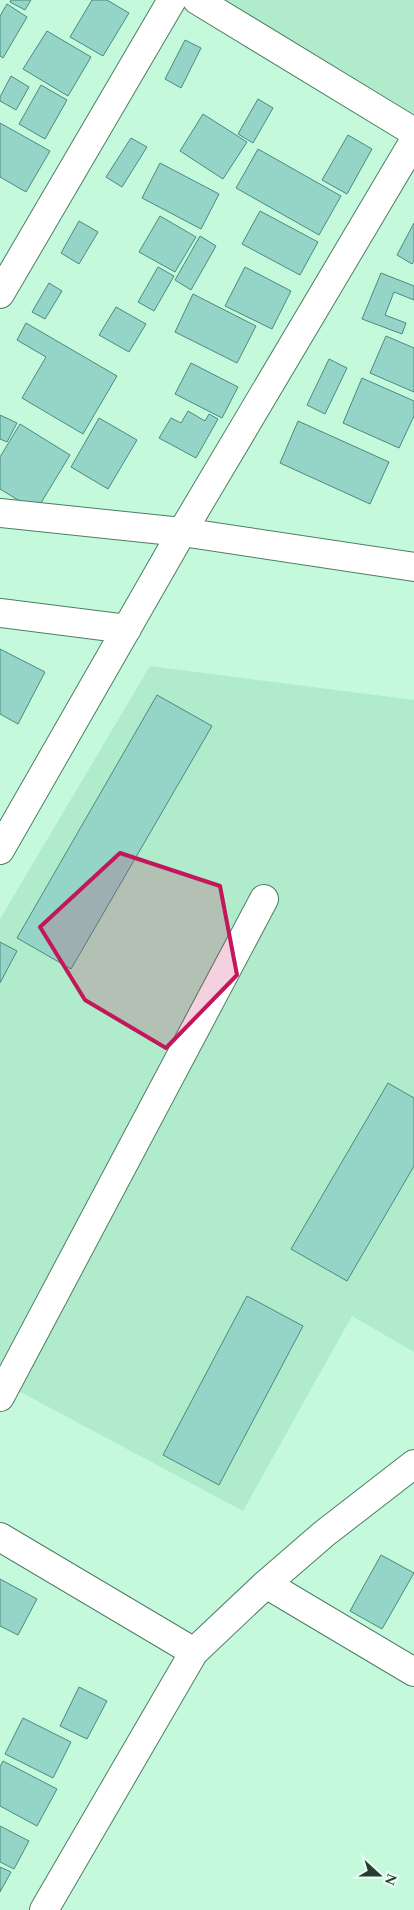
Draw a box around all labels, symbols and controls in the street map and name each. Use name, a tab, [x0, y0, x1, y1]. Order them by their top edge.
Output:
north arrow	[354, 1850, 404, 1900]
text: N	[379, 1870, 403, 1889]

